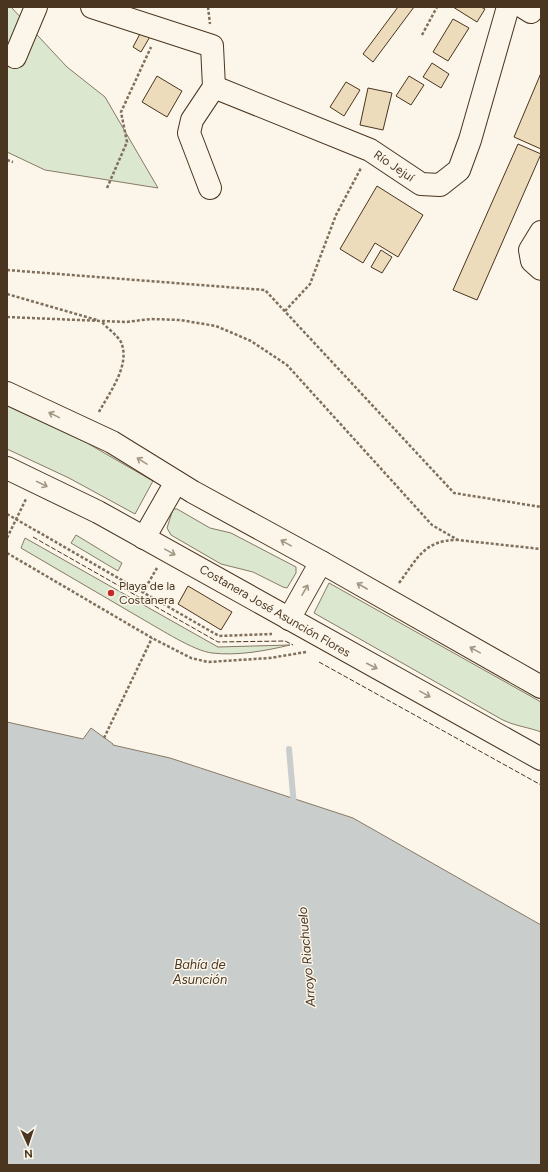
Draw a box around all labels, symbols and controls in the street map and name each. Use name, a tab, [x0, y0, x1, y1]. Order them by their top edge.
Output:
street label: Río Jejuí	[371, 147, 418, 185]
one-way arrow	[49, 411, 61, 418]
one-way arrow	[137, 457, 148, 465]
one-way arrow	[36, 481, 48, 488]
one-way arrow	[281, 539, 293, 547]
one-way arrow	[163, 548, 175, 556]
street label: Costanera José Asunción Flores	[197, 562, 353, 660]
place label: Playa de la Costanera	[119, 579, 175, 607]
one-way arrow	[357, 582, 368, 590]
one-way arrow	[302, 584, 310, 596]
marker: Playa de la Costanera	[106, 588, 116, 598]
one-way arrow	[469, 646, 481, 654]
one-way arrow	[366, 662, 378, 670]
one-way arrow	[419, 691, 431, 699]
water label: Arroyo Riachuelo	[295, 906, 318, 1009]
water label: Bahía de Asunción	[172, 957, 227, 987]
north arrow	[8, 1124, 48, 1164]
text: N	[24, 1147, 33, 1160]

